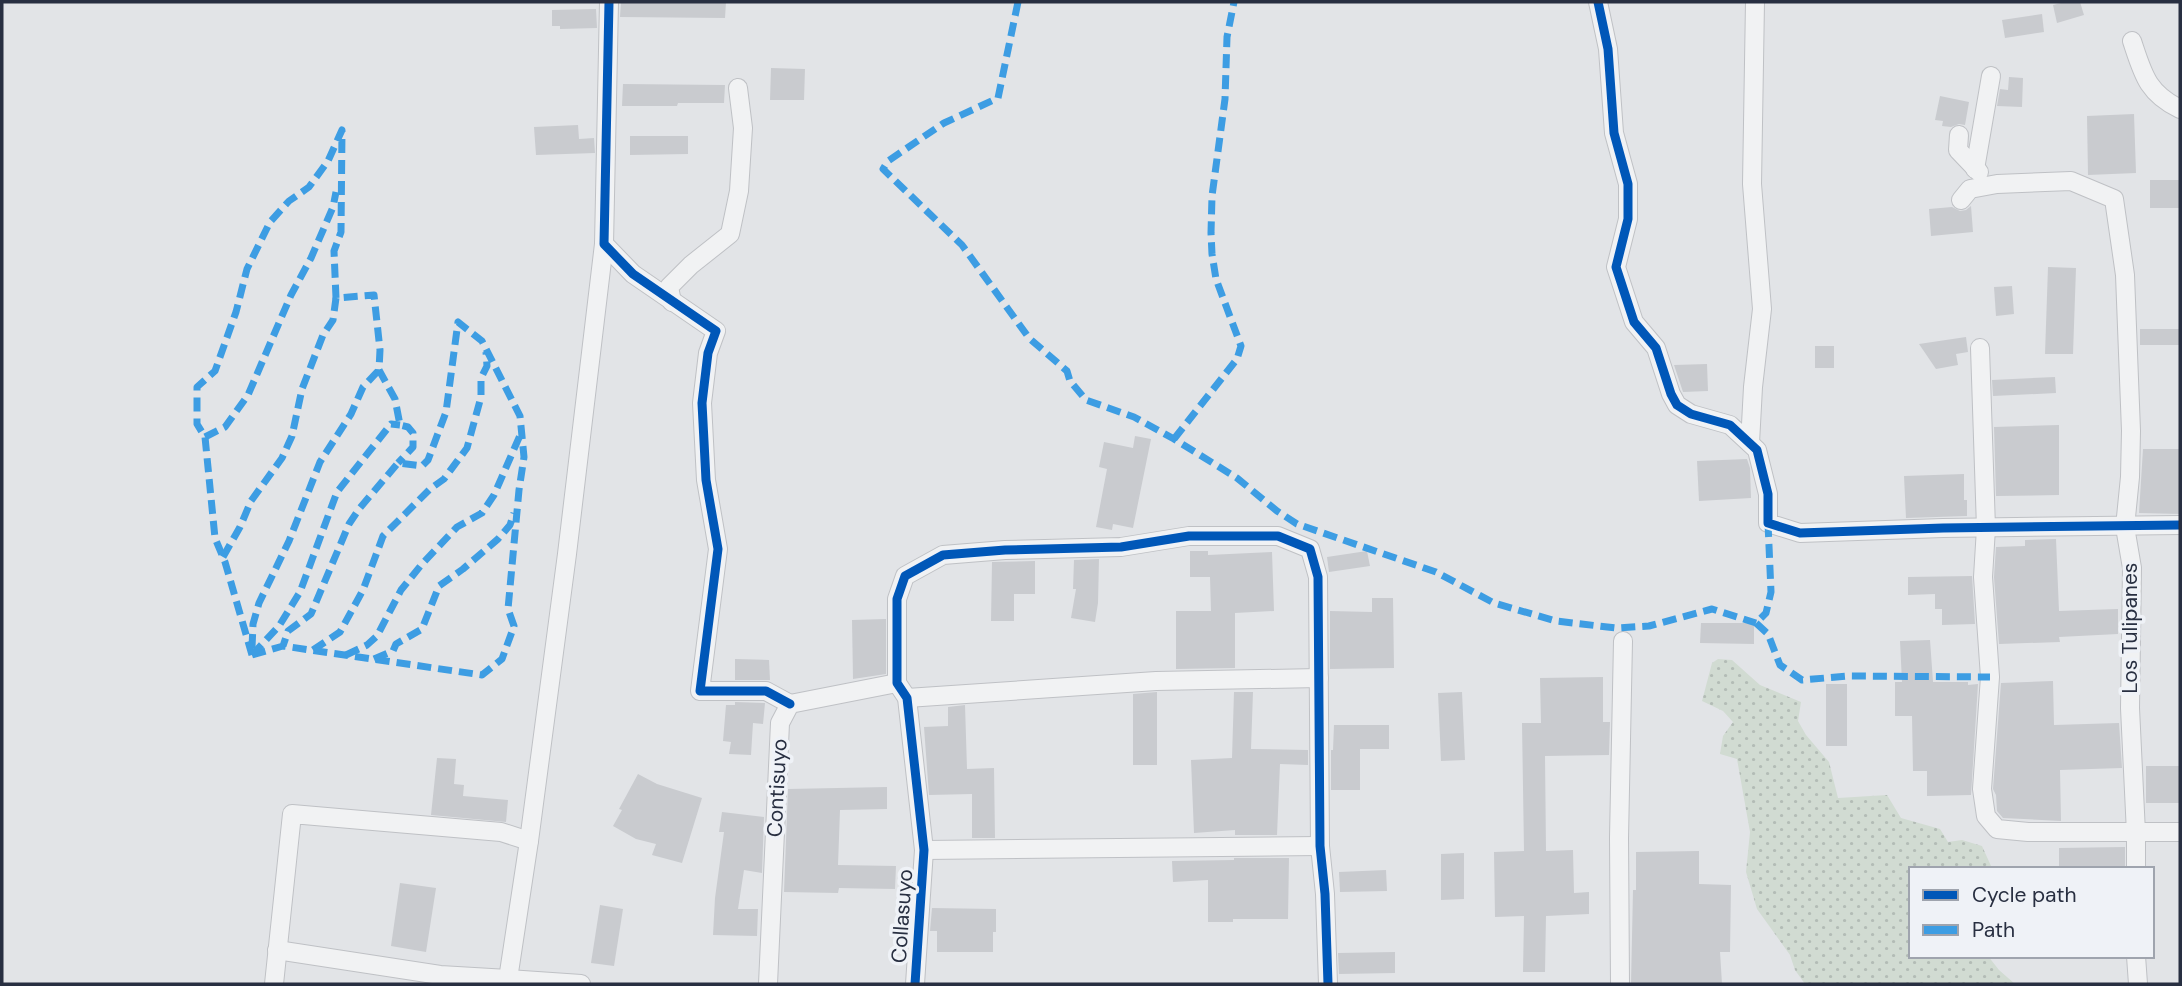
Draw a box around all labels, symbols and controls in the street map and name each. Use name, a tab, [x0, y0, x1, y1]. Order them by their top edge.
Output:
street label: Los Tulipanes	[2116, 563, 2144, 693]
street label: Contisuyo	[760, 738, 794, 838]
legend	[1909, 867, 2154, 958]
street label: Collasuyo	[885, 868, 919, 964]
text: Cycle path	[1972, 881, 2077, 909]
text: Path	[1972, 916, 2015, 944]

